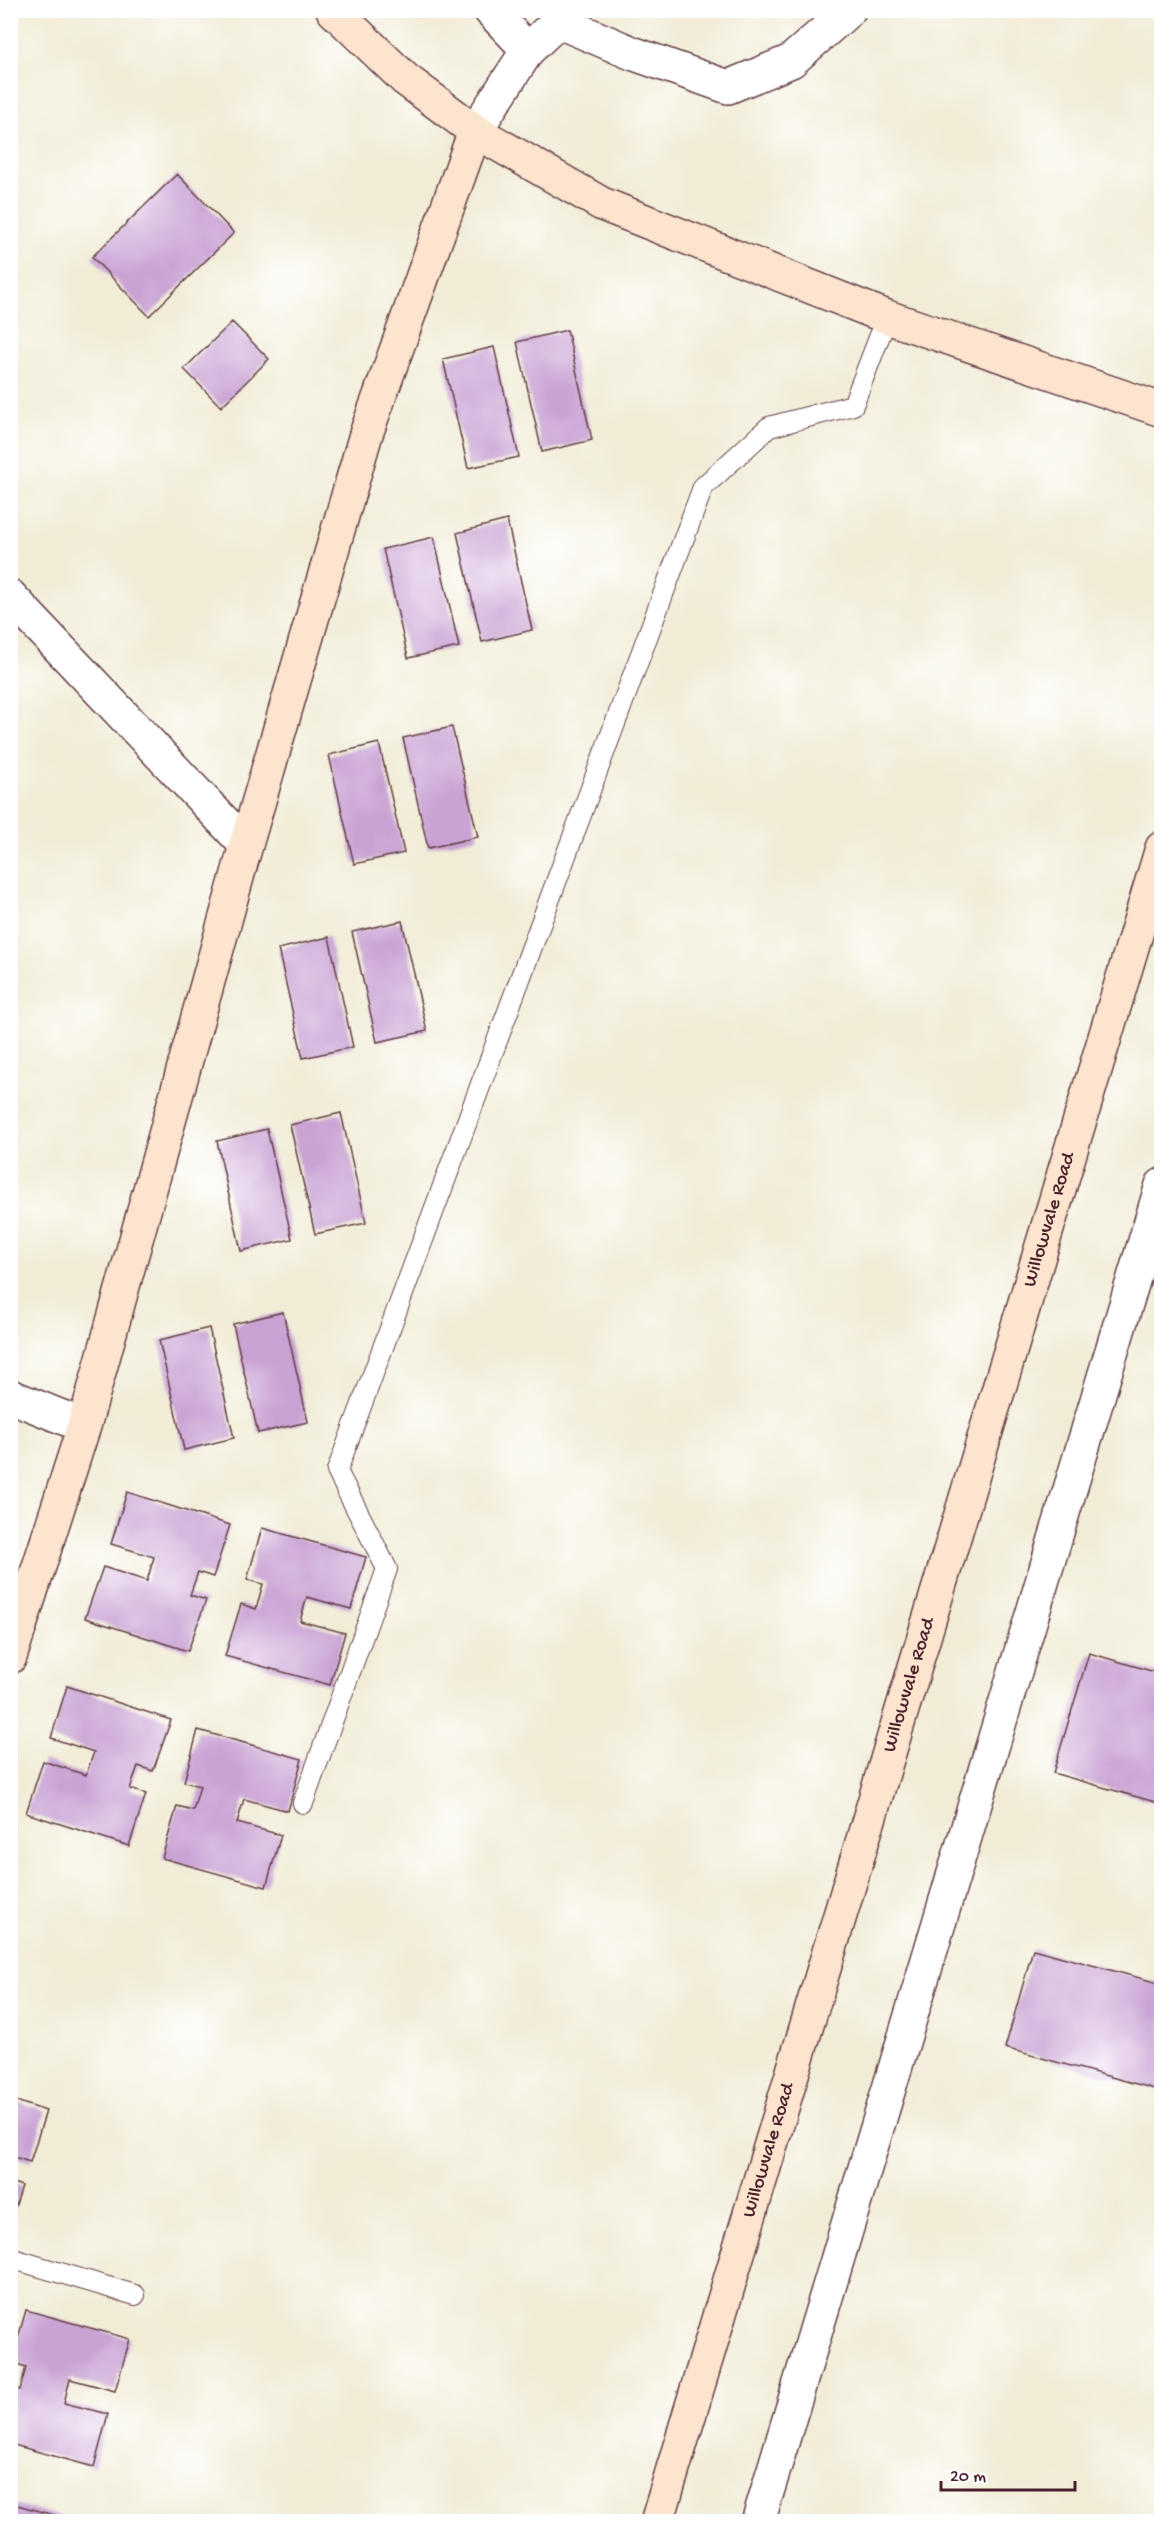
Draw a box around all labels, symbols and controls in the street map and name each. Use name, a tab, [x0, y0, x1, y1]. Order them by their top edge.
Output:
street label: Willowvale Road	[1019, 1148, 1082, 1290]
street label: Willowvale Road	[878, 1613, 941, 1755]
street label: Willowvale Road	[738, 2078, 801, 2220]
scale bar	[941, 2454, 1074, 2492]
text: 20 m	[950, 2467, 986, 2488]

